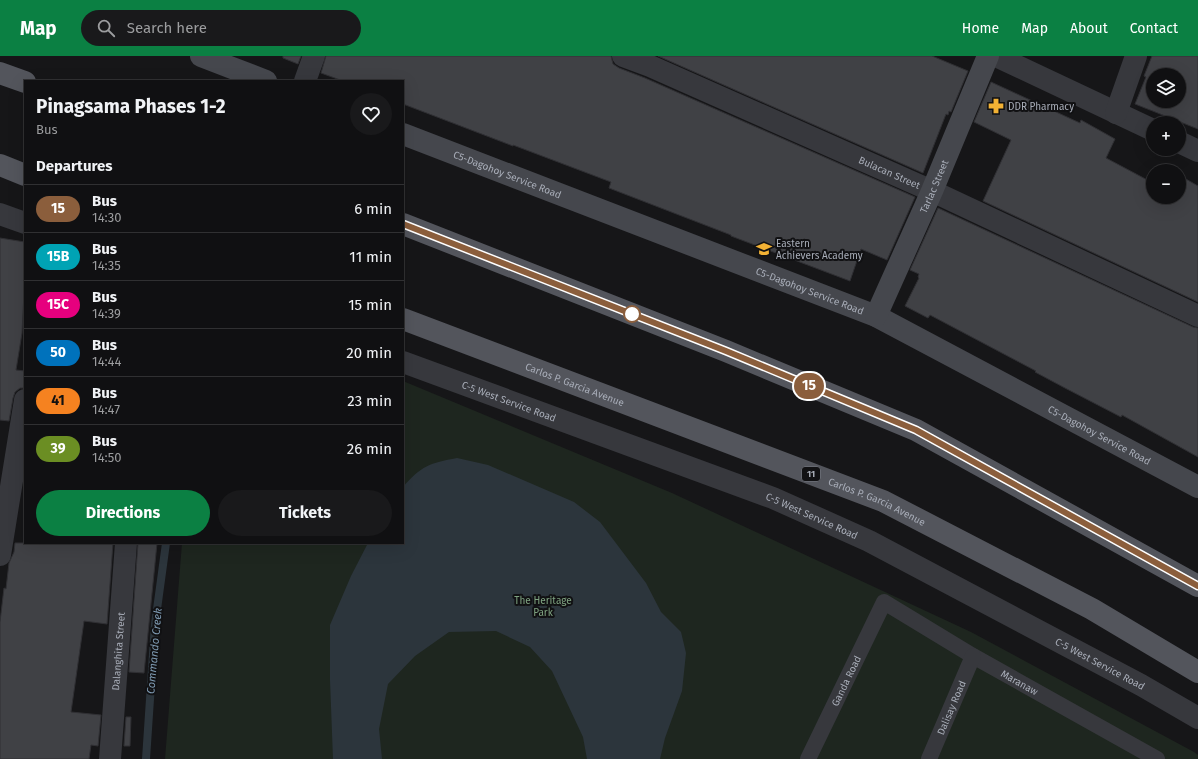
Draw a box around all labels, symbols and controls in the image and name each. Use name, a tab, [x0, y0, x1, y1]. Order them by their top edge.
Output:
search box	[81, 10, 361, 46]
text: Map	[20, 17, 57, 40]
icon: search	[95, 17, 117, 39]
text: Search here	[127, 19, 207, 37]
text: Home	[962, 20, 999, 37]
text: Map	[1021, 20, 1048, 37]
text: About	[1070, 20, 1108, 37]
text: Contact	[1130, 20, 1178, 37]
map controls	[1146, 68, 1186, 204]
button: layers	[1146, 68, 1186, 108]
button: heart	[350, 93, 392, 135]
text: Pinagsama Phases 1-2	[36, 95, 226, 118]
pharmacy icon: DDR Pharmacy	[987, 97, 1005, 115]
place label: DDR Pharmacy	[1008, 101, 1074, 113]
button: +	[1146, 116, 1186, 156]
text: Bus	[36, 122, 58, 137]
street label: C5-Dagohoy Service Road	[451, 149, 563, 201]
street label: Bulacan Street	[857, 154, 922, 192]
text: Departures	[36, 157, 113, 175]
street label: Tarlac Street	[918, 158, 951, 215]
button: −	[1146, 164, 1186, 204]
text: Bus	[92, 192, 117, 210]
text: 15	[51, 200, 65, 217]
text: 6 min	[354, 200, 392, 218]
text: 14:30	[92, 210, 122, 225]
place label: Eastern Achievers Academy	[776, 238, 863, 262]
text: Bus	[92, 240, 117, 258]
school or university icon: Eastern Achievers Academy	[755, 240, 773, 258]
text: 15B	[47, 248, 69, 265]
text: 11 min	[349, 248, 392, 266]
text: 14:35	[92, 258, 121, 273]
street label: C5-Dagohoy Service Road	[754, 265, 865, 318]
text: Bus	[92, 288, 117, 306]
text: 15C	[47, 296, 69, 313]
text: 15 min	[348, 296, 392, 314]
unlabelled marker	[623, 305, 641, 323]
text: 14:39	[92, 306, 121, 321]
text: Bus	[92, 336, 117, 354]
text: 50	[50, 344, 66, 361]
text: 20 min	[346, 344, 392, 362]
text: 14:44	[92, 354, 121, 369]
street label: Carlos P. Garcia Avenue	[524, 361, 626, 409]
line badge: 15	[791, 373, 827, 399]
text: 15	[802, 377, 816, 394]
street label: C-5 West Service Road	[460, 379, 558, 425]
text: Bus	[92, 384, 117, 402]
text: 41	[51, 392, 65, 409]
text: 23 min	[347, 392, 392, 410]
text: 14:47	[92, 402, 120, 417]
street label: C5-Dagohoy Service Road	[1046, 403, 1153, 468]
text: Bus	[92, 432, 117, 450]
text: 39	[51, 440, 65, 457]
text: 26 min	[347, 440, 392, 458]
text: 14:50	[92, 450, 121, 465]
road number: 11	[802, 467, 820, 481]
street label: Carlos P. Garcia Avenue	[826, 476, 927, 529]
button: Directions	[36, 490, 210, 536]
button: Tickets	[218, 490, 392, 536]
street label: C-5 West Service Road	[764, 491, 860, 542]
park label: The Heritage Park	[514, 595, 572, 619]
water label: Commando Creek	[144, 607, 165, 695]
street label: Dalanghita Street	[110, 611, 128, 691]
street label: C-5 West Service Road	[1053, 636, 1147, 693]
street label: Ganda Road	[829, 654, 864, 708]
street label: Maranaw	[999, 668, 1040, 698]
street label: Dalisay Road	[935, 679, 969, 737]

